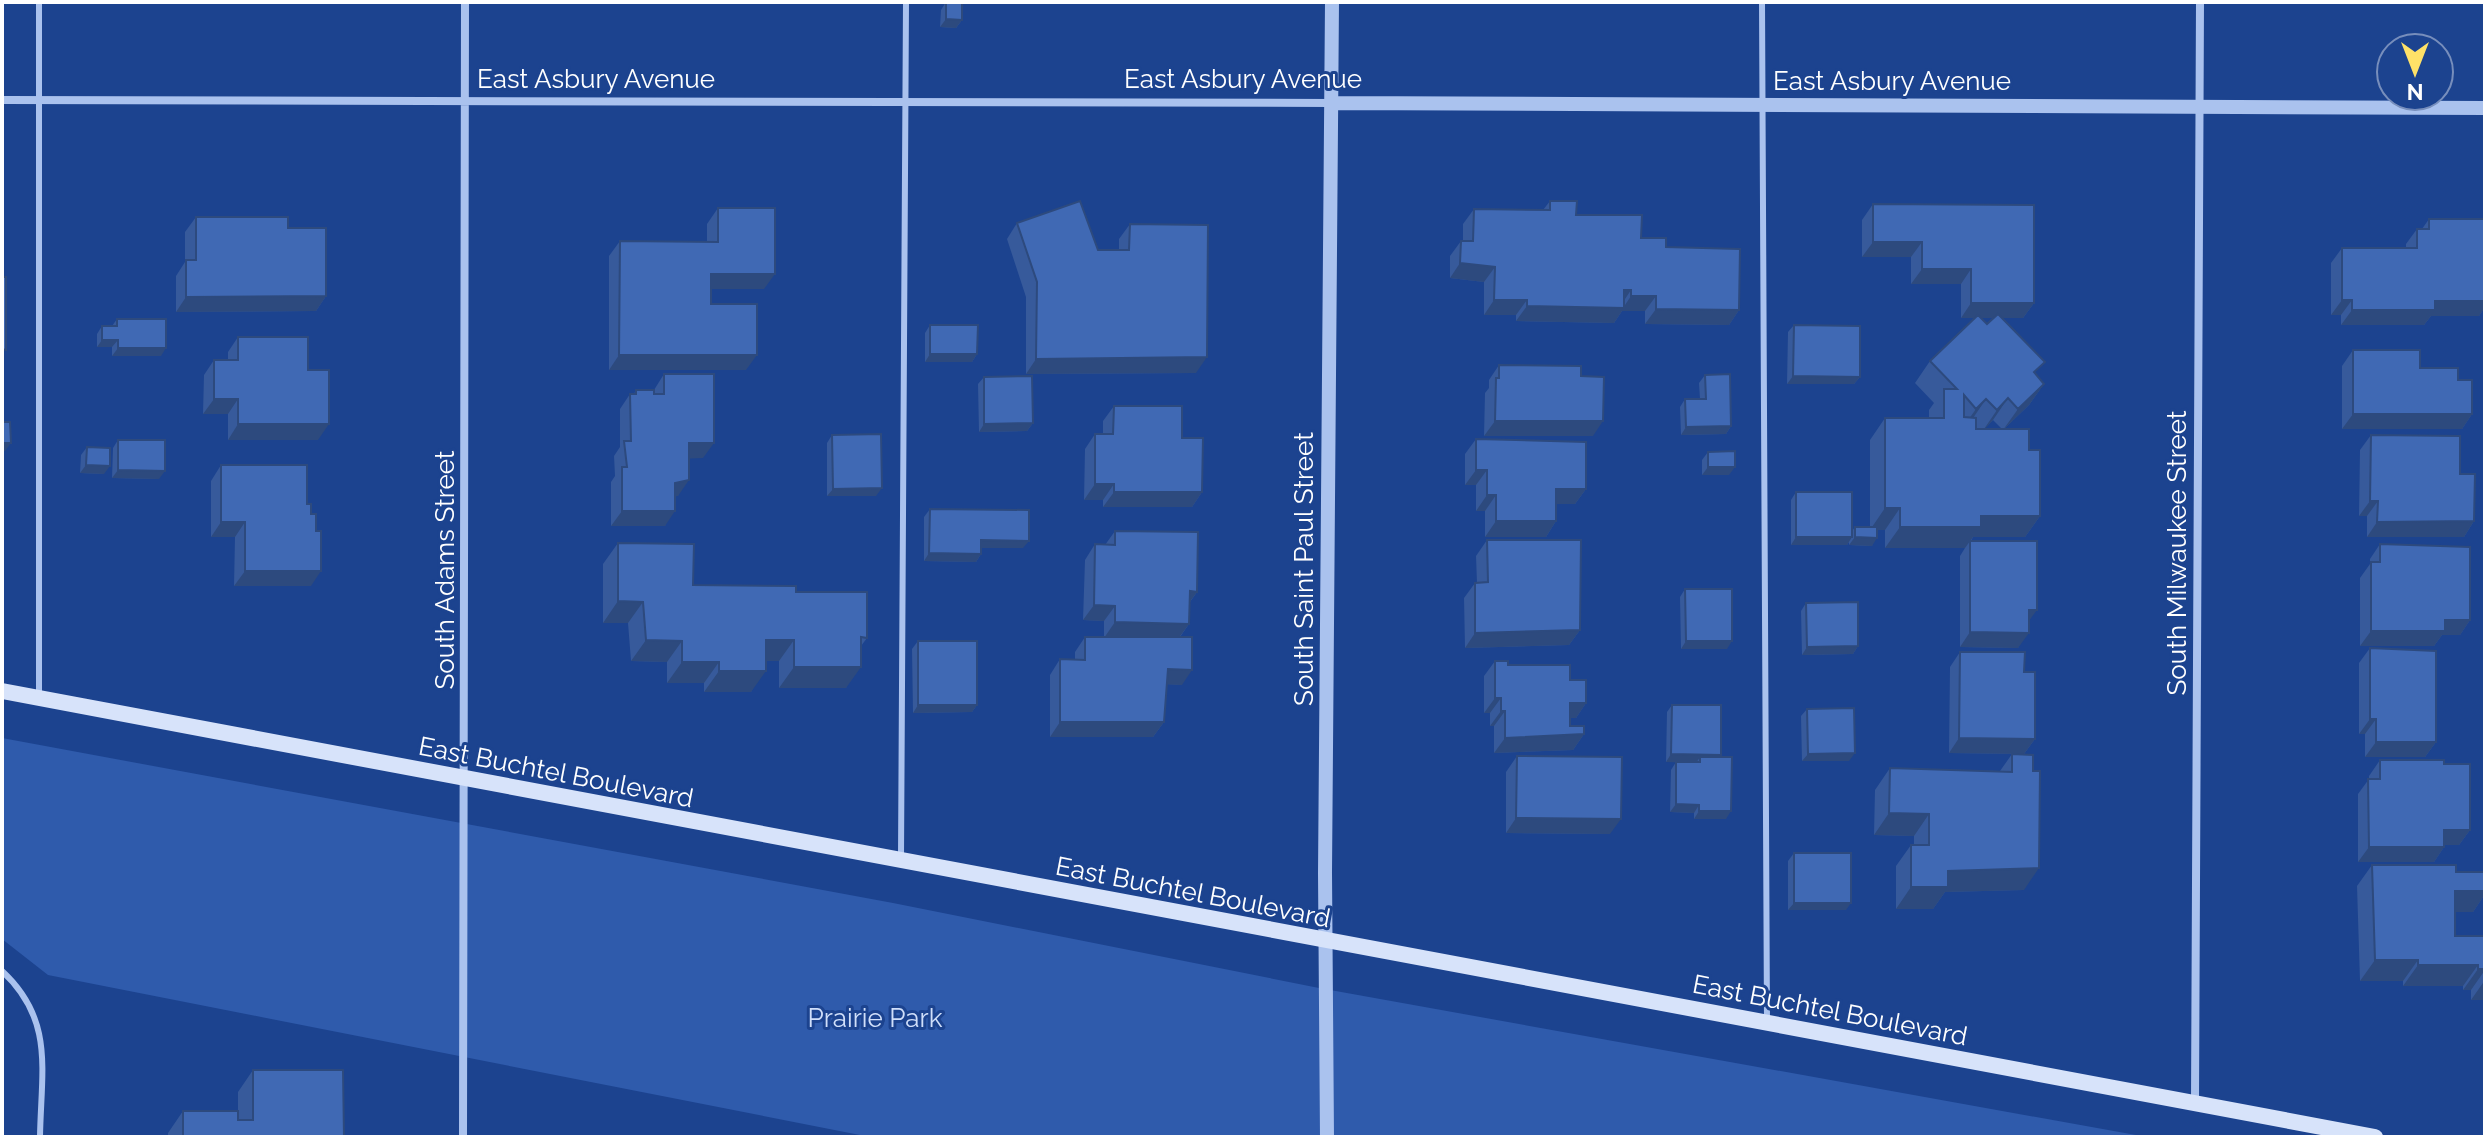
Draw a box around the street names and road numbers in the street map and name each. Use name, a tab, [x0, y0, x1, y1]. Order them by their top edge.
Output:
street label: East Asbury Avenue	[477, 64, 715, 94]
street label: East Asbury Avenue	[1124, 64, 1362, 94]
street label: East Asbury Avenue	[1773, 66, 2011, 96]
street label: South Milwaukee Street	[2162, 410, 2192, 696]
street label: South Saint Paul Street	[1289, 432, 1319, 706]
street label: South Adams Street	[430, 450, 460, 690]
street label: East Buchtel Boulevard	[416, 731, 696, 813]
street label: East Buchtel Boulevard	[1053, 851, 1333, 933]
street label: East Buchtel Boulevard	[1690, 969, 1970, 1051]

